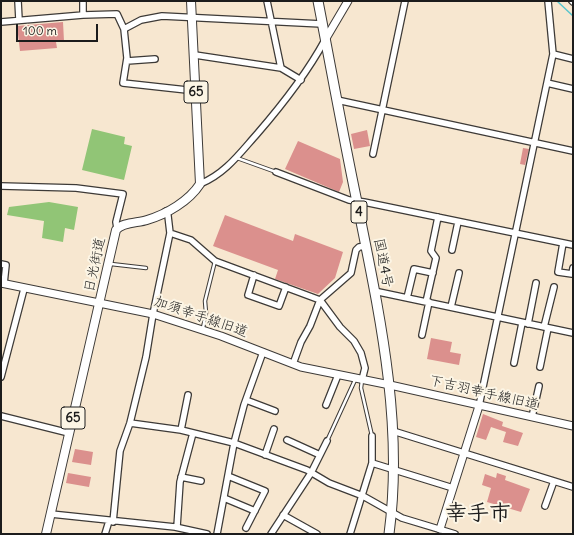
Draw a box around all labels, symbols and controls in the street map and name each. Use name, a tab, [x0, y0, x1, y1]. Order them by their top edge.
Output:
scale bar	[18, 16, 100, 42]
text: 100 m	[23, 23, 57, 38]
road number: 65	[184, 81, 208, 103]
road number: 4	[351, 201, 367, 223]
street label: 日光街道	[81, 236, 109, 294]
street label: 国道4号	[370, 237, 396, 289]
street label: 加須幸手線旧道	[152, 293, 250, 341]
street label: 下吉羽幸手線旧道	[428, 372, 540, 414]
road number: 65	[61, 407, 85, 429]
district label: 幸手市	[445, 501, 511, 527]

